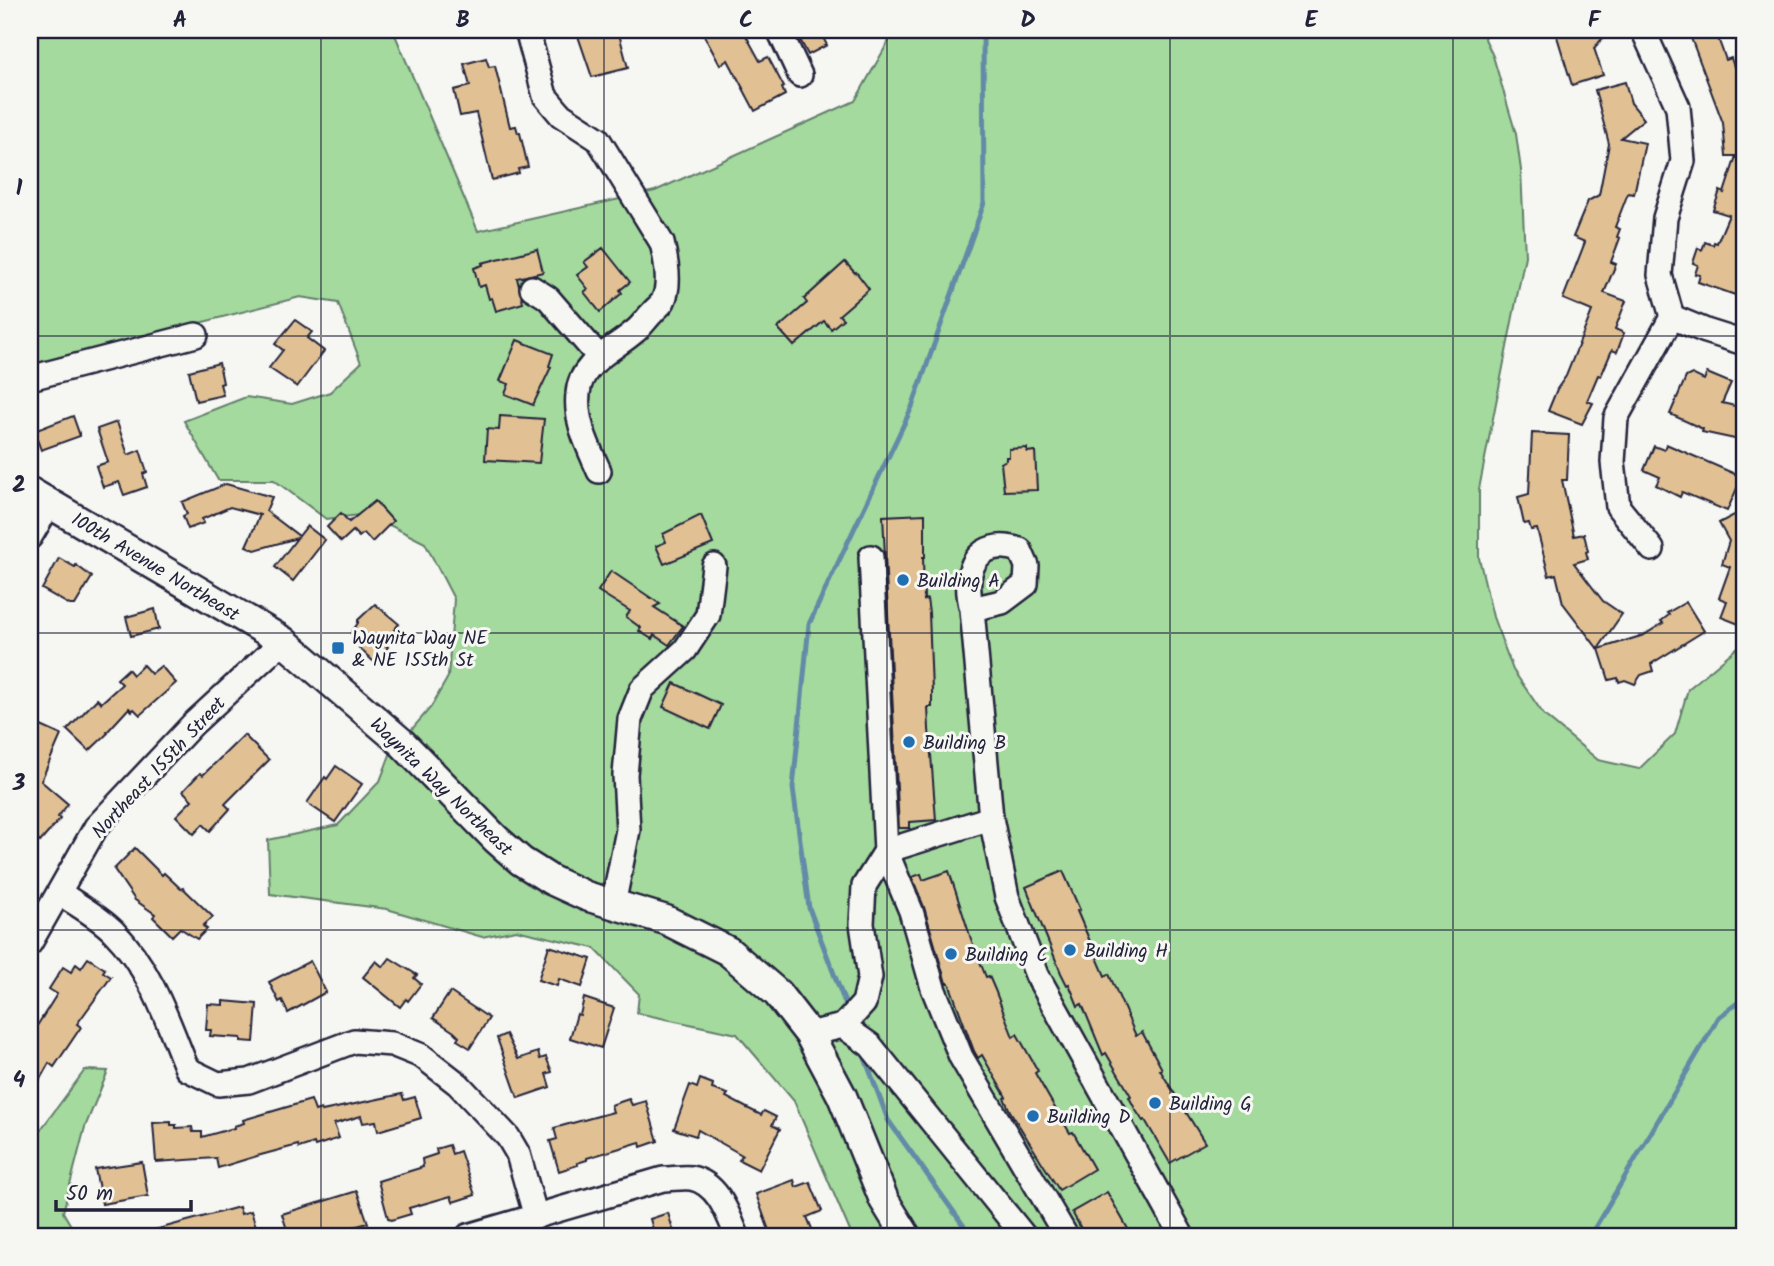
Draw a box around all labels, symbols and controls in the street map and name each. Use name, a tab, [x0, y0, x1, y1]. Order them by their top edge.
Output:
text: A	[173, 3, 187, 39]
text: B	[456, 3, 470, 39]
text: C	[739, 3, 753, 39]
text: D	[1020, 3, 1036, 39]
text: E	[1305, 3, 1319, 39]
text: F	[1588, 3, 1602, 39]
text: 1	[16, 171, 23, 207]
text: 2	[12, 468, 26, 504]
street label: 100th Avenue Northeast	[65, 505, 245, 630]
place label: Building A	[917, 567, 1000, 597]
marker: Building A	[895, 572, 911, 588]
place label: Waynita Way NE & NE 155th St	[352, 624, 488, 676]
marker: Waynita Way NE & NE 155th St	[330, 640, 346, 656]
street label: Northeast 155th Street	[85, 690, 234, 846]
street label: Waynita Way Northeast	[362, 711, 520, 865]
place label: Building B	[923, 729, 1006, 759]
marker: Building B	[901, 734, 917, 750]
text: 3	[12, 766, 26, 802]
place label: Building H	[1084, 937, 1168, 967]
place label: Building C	[965, 941, 1048, 971]
marker: Building H	[1062, 942, 1078, 958]
marker: Building C	[943, 946, 959, 962]
text: 4	[13, 1063, 26, 1099]
place label: Building G	[1169, 1090, 1252, 1120]
marker: Building G	[1147, 1095, 1163, 1111]
place label: Building D	[1047, 1103, 1130, 1133]
marker: Building D	[1025, 1108, 1041, 1124]
scale bar	[56, 1168, 191, 1212]
text: 50 m	[66, 1178, 113, 1211]

